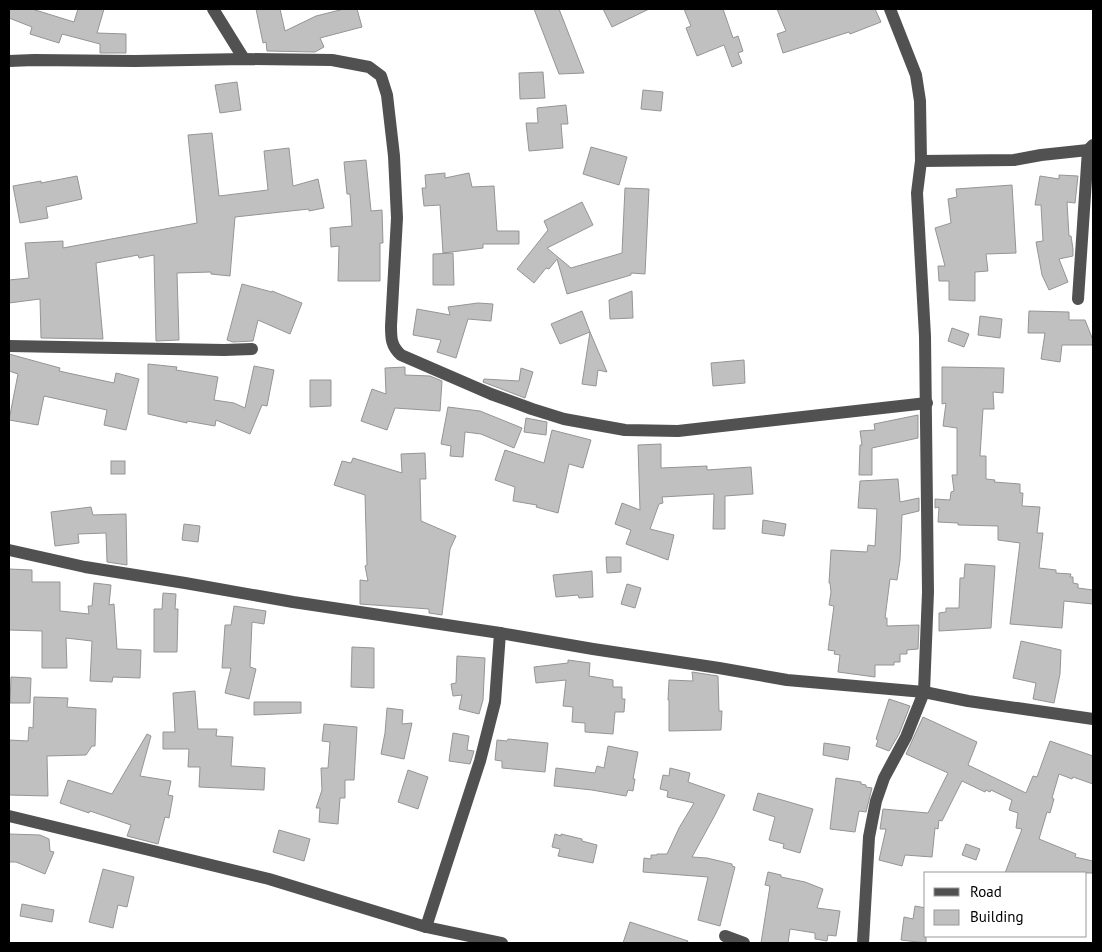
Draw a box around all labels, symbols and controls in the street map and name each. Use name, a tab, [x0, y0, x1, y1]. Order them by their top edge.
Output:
legend	[924, 872, 1087, 937]
text: Road	[970, 882, 1002, 901]
text: Building	[970, 907, 1024, 926]

